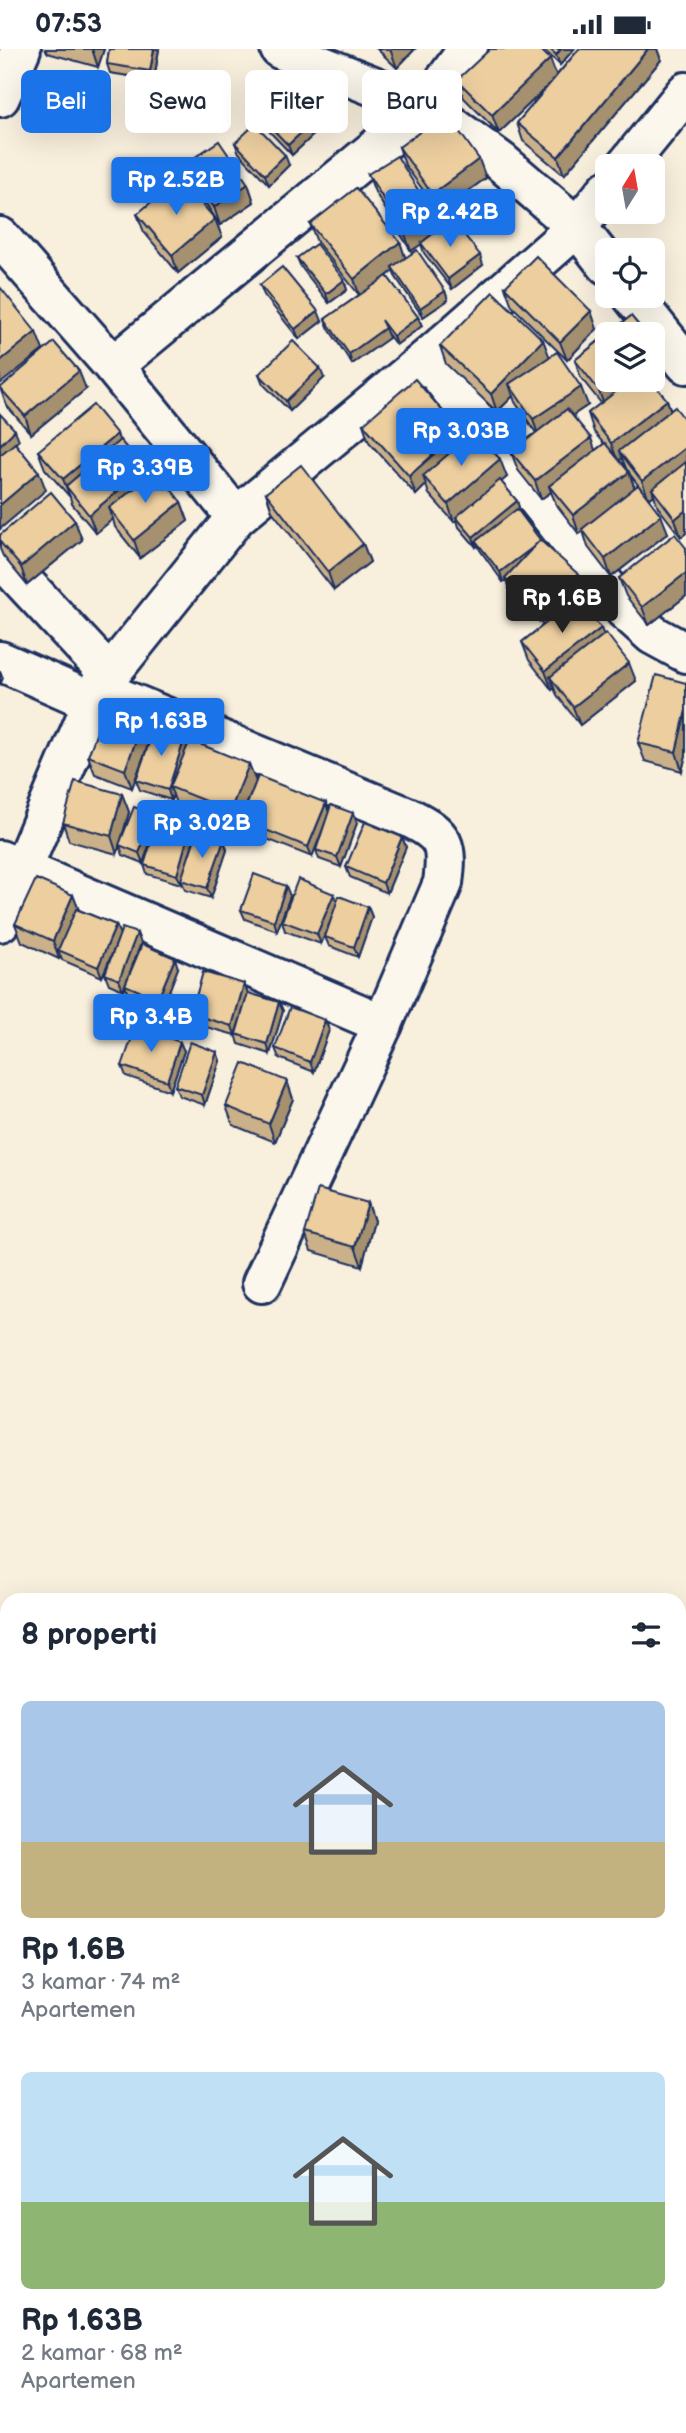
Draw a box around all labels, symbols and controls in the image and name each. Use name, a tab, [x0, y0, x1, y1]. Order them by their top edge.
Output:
text: 07:53	[35, 9, 102, 40]
chip: Beli	[21, 70, 111, 133]
chip: Sewa	[125, 70, 231, 133]
chip: Filter	[245, 70, 348, 133]
chip: Baru	[362, 70, 462, 133]
north arrow	[595, 154, 665, 224]
map controls	[595, 154, 665, 392]
pin: Rp 2.52B	[104, 157, 248, 217]
text: Rp 2.52B	[127, 166, 225, 194]
pin: Rp 2.42B	[378, 189, 522, 249]
text: Rp 2.42B	[401, 198, 499, 226]
button: locate	[595, 238, 665, 308]
button: layers	[595, 322, 665, 392]
pin: Rp 3.03B	[389, 409, 533, 468]
text: Rp 3.03B	[412, 417, 510, 445]
pin: Rp 3.39B	[73, 445, 217, 505]
text: Rp 3.39B	[97, 454, 193, 482]
pin: Rp 1.6B	[497, 575, 627, 635]
text: Rp 1.6B	[522, 584, 602, 612]
pin: Rp 1.63B	[89, 699, 233, 758]
text: Rp 1.63B	[114, 707, 208, 735]
pin: Rp 3.02B	[130, 801, 274, 860]
text: Rp 3.02B	[153, 809, 251, 837]
pin: Rp 3.4B	[86, 995, 216, 1054]
text: Rp 3.4B	[109, 1003, 193, 1031]
icon: filters	[627, 1616, 665, 1654]
text: 8 properti	[21, 1617, 157, 1653]
icon: home	[280, 1747, 406, 1873]
text: Rp 1.6B	[21, 1932, 125, 1968]
text: 3 kamar · 74 m²	[21, 1968, 180, 1996]
text: Apartemen	[21, 1996, 136, 2024]
icon: home	[280, 2118, 406, 2244]
text: Rp 1.63B	[21, 2303, 143, 2339]
text: 2 kamar · 68 m²	[21, 2339, 183, 2367]
text: Apartemen	[21, 2367, 136, 2395]

